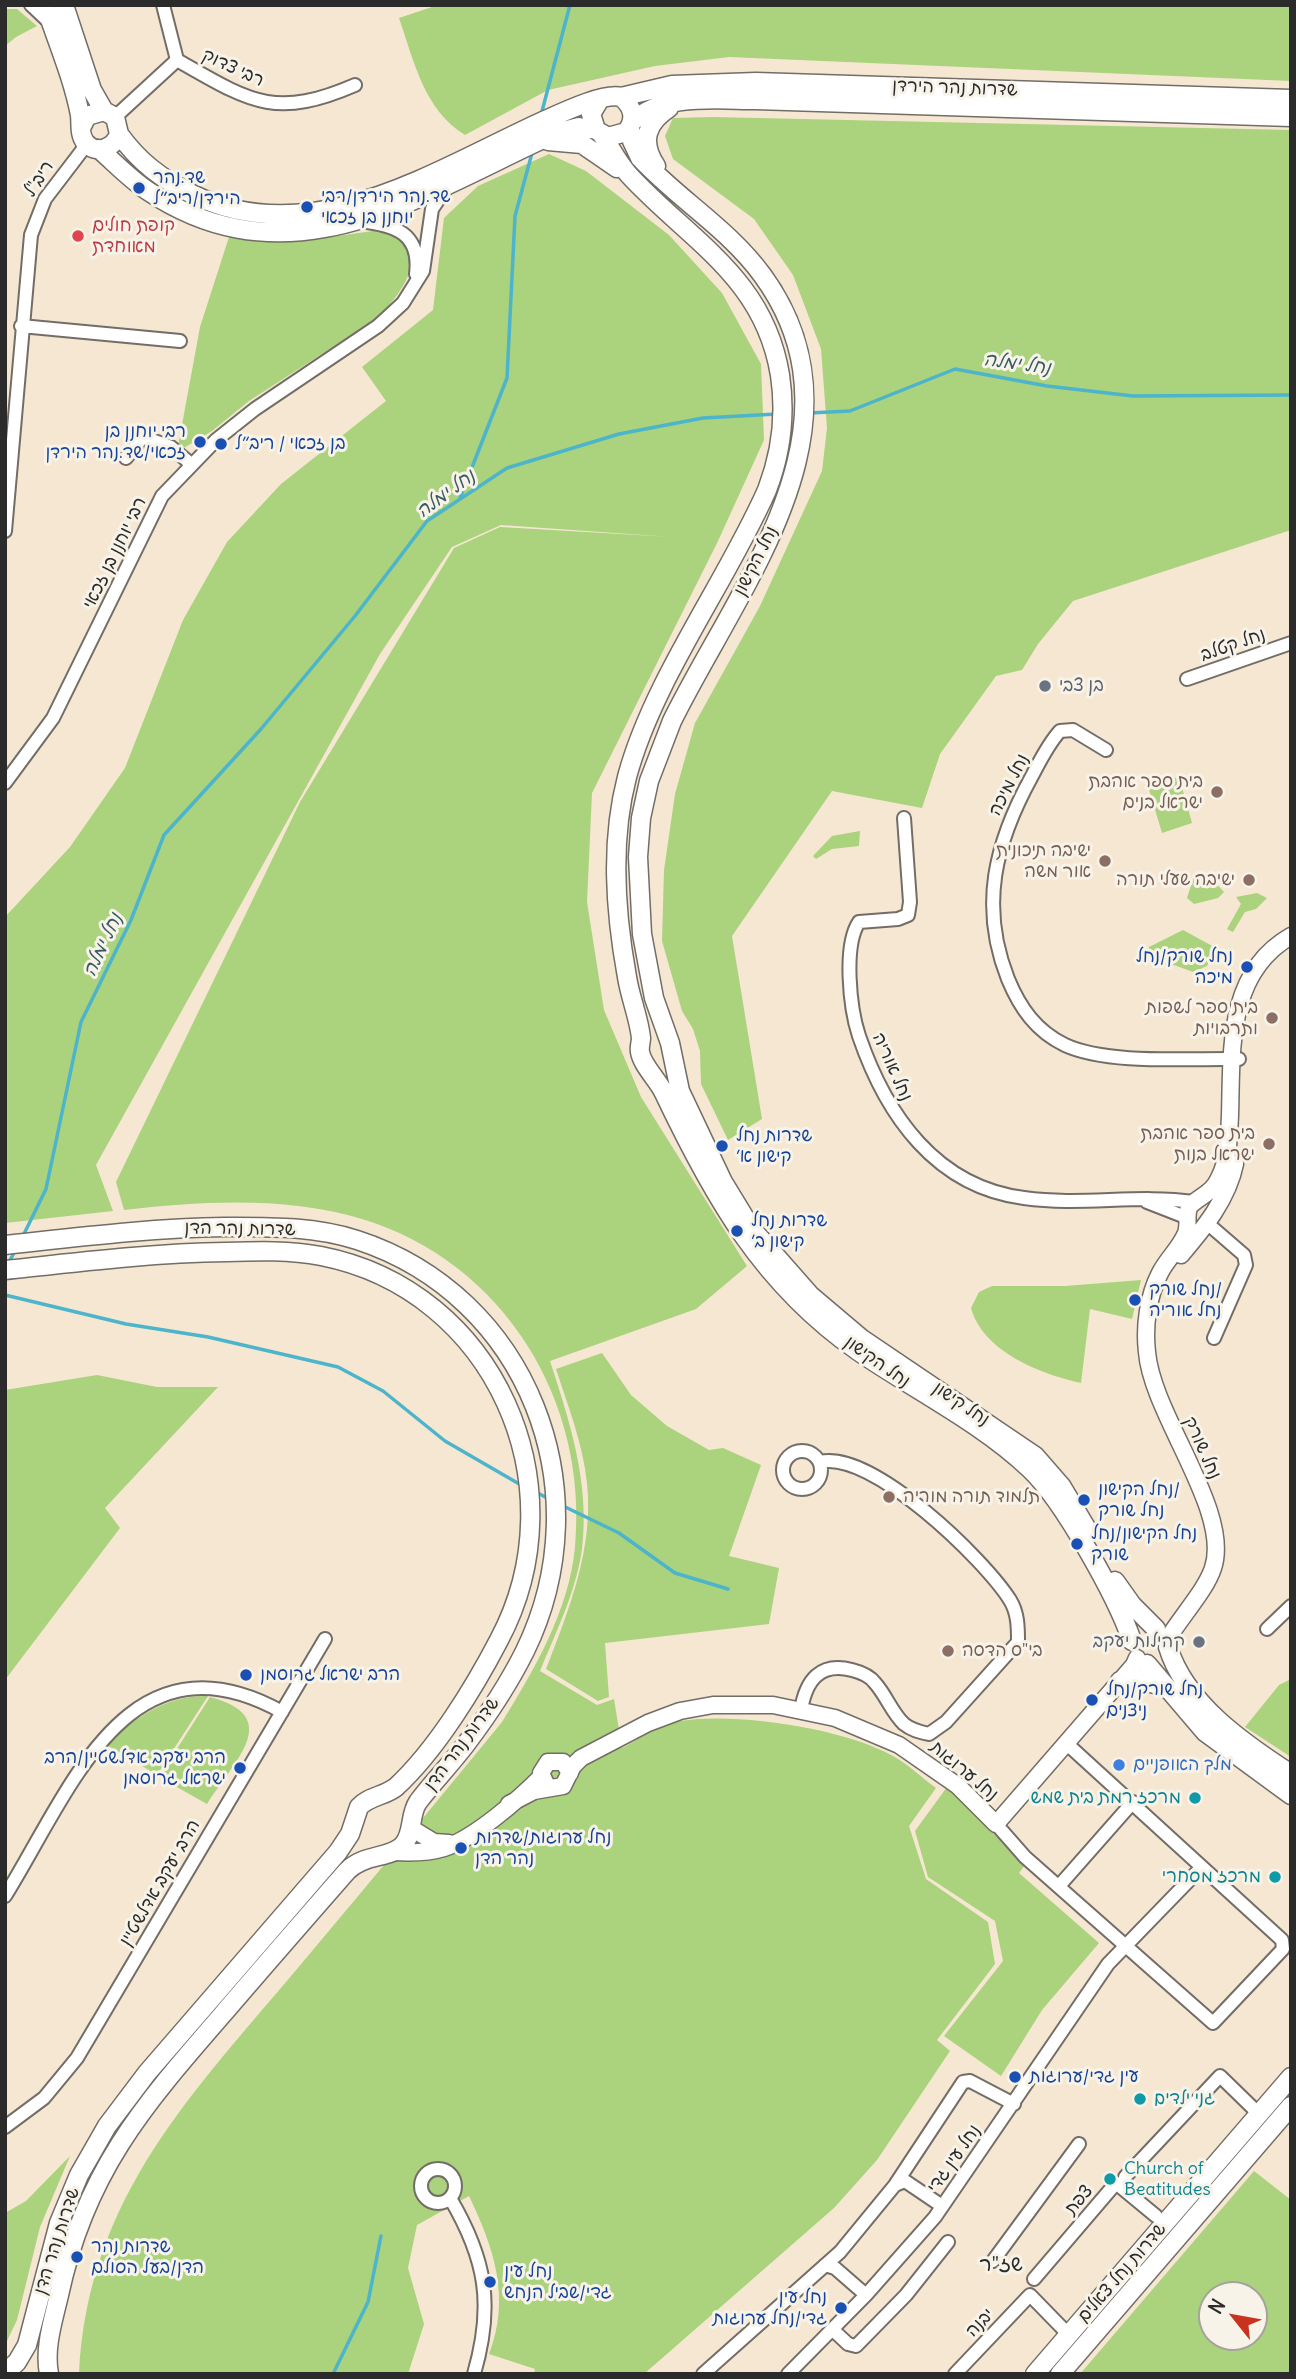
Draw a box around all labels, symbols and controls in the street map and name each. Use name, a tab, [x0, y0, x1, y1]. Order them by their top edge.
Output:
street label: רבי צדוק	[199, 44, 267, 92]
street label: שדרות נהר הירדן	[892, 75, 1018, 101]
street label: ריב"ל	[19, 157, 59, 201]
place label: שד.נהר הירדן/ריב״ל	[153, 167, 241, 210]
marker: שד.נהר הירדן/ריב״ל	[131, 180, 147, 196]
place label: שד.נהר הירדן/רבי יוחנן בן זכאי	[321, 186, 451, 228]
marker: שד.נהר הירדן/רבי יוחנן בן זכאי	[299, 199, 315, 215]
place label: קופת חולים מאוחדת	[92, 215, 175, 258]
marker: קופת חולים מאוחדת	[70, 228, 86, 244]
water label: נחל ימלה	[982, 348, 1052, 380]
place label: רבי יוחנן בן זכאי/שד.נהר הירדן	[45, 421, 186, 464]
place label: בן זכאי / ריב״ל	[235, 433, 345, 455]
marker: רבי יוחנן בן זכאי/שד.נהר הירדן	[192, 434, 208, 450]
marker: בן זכאי / ריב״ל	[213, 436, 229, 452]
water label: נחל ימלה	[412, 465, 480, 523]
street label: רבי יוחנן בן זכאי	[79, 494, 151, 612]
street label: נחל הקישון	[729, 522, 783, 600]
street label: נחל קטלב	[1198, 624, 1268, 666]
place label: בן צבי	[1059, 675, 1104, 697]
marker: בן צבי	[1037, 678, 1053, 694]
street label: נחל מיכה	[984, 750, 1034, 820]
place label: בית ספר אהבת ישראל בנים	[1088, 771, 1203, 814]
marker: בית ספר אהבת ישראל בנים	[1209, 784, 1225, 800]
place label: ישיבה תיכונית אור משה	[996, 840, 1091, 882]
marker: ישיבה תיכונית אור משה	[1097, 853, 1113, 869]
place label: ישיבה שעלי תורה	[1116, 869, 1235, 891]
marker: ישיבה שעלי תורה	[1241, 872, 1257, 888]
water label: נחל ימלה	[78, 910, 128, 980]
place label: נחל שורק/נחל מיכה	[1136, 946, 1233, 988]
marker: נחל שורק/נחל מיכה	[1239, 959, 1255, 975]
place label: בית ספר לשפות ותרבויות	[1145, 997, 1258, 1040]
marker: בית ספר לשפות ותרבויות	[1264, 1010, 1280, 1026]
street label: נחל אוריה	[867, 1029, 917, 1105]
place label: בית ספר אהבת ישראל בנות	[1140, 1123, 1255, 1166]
place label: שדרות נחל קישון א׳	[736, 1125, 812, 1168]
marker: בית ספר אהבת ישראל בנות	[1261, 1136, 1277, 1152]
marker: שדרות נחל קישון א׳	[714, 1138, 730, 1154]
place label: שדרות נחל קישון ב׳	[751, 1210, 827, 1252]
street label: שדרות נהר הדן	[184, 1217, 296, 1241]
marker: שדרות נחל קישון ב׳	[729, 1223, 745, 1239]
place label: נחל שורק/ נחל אוריה	[1149, 1279, 1222, 1322]
marker: נחל שורק/ נחל אוריה	[1127, 1292, 1143, 1308]
street label: נחל הקישון	[840, 1332, 914, 1392]
street label: נחל קישון	[929, 1377, 993, 1431]
street label: נחל שורק	[1179, 1413, 1225, 1483]
place label: נחל הקישון/ נחל שורק	[1098, 1479, 1180, 1522]
place label: תלמוד תורה מוריה	[903, 1486, 1040, 1508]
marker: תלמוד תורה מוריה	[881, 1489, 897, 1505]
marker: נחל הקישון/ נחל שורק	[1076, 1492, 1092, 1508]
place label: נחל הקישון/נחל שורק	[1091, 1523, 1197, 1566]
marker: נחל הקישון/נחל שורק	[1069, 1536, 1085, 1552]
place label: קהילות יעקב	[1092, 1631, 1185, 1653]
marker: קהילות יעקב	[1191, 1634, 1207, 1650]
place label: בי"ס הדסה	[962, 1640, 1043, 1662]
marker: בי"ס הדסה	[940, 1643, 956, 1659]
place label: הרב ישראל גרוסמן	[260, 1664, 400, 1686]
marker: הרב ישראל גרוסמן	[238, 1667, 254, 1683]
place label: נחל שורק/נחל ניצנים	[1106, 1679, 1203, 1722]
marker: נחל שורק/נחל ניצנים	[1084, 1692, 1100, 1708]
street label: שדרות נהר הדן	[420, 1693, 504, 1795]
street label: נחל ערוגות	[926, 1736, 1002, 1806]
place label: הרב יעקב אדלשטיין/הרב ישראל גרוסמן	[44, 1747, 226, 1790]
place label: מלך האופניים	[1133, 1754, 1232, 1776]
marker: מלך האופניים	[1111, 1757, 1127, 1773]
marker: הרב יעקב אדלשטיין/הרב ישראל גרוסמן	[232, 1760, 248, 1776]
place label: מרכז רמת בית שמש	[1031, 1787, 1181, 1809]
marker: מרכז רמת בית שמש	[1187, 1790, 1203, 1806]
street label: הרב יעקב אדלשטיין	[115, 1816, 205, 1950]
place label: נחל ערוגות/שדרות נהר הדן	[475, 1827, 612, 1870]
marker: נחל ערוגות/שדרות נהר הדן	[453, 1840, 469, 1856]
place label: מרכז מסחרי	[1162, 1866, 1261, 1888]
marker: מרכז מסחרי	[1267, 1869, 1283, 1885]
place label: עין גדי/ערוגות	[1029, 2066, 1139, 2088]
marker: עין גדי/ערוגות	[1007, 2069, 1023, 2085]
place label: גני ילדים	[1154, 2088, 1215, 2110]
marker: גני ילדים	[1132, 2091, 1148, 2107]
street label: נחל עין גדי	[923, 2121, 985, 2197]
place label: Church of Beatitudes	[1124, 2158, 1211, 2200]
marker: Church of Beatitudes	[1102, 2171, 1118, 2187]
street label: צפת	[1060, 2181, 1098, 2219]
street label: שדרות נהר הדן	[30, 2185, 84, 2297]
street label: שדרות נחל צאלים	[1073, 2219, 1171, 2327]
place label: שדרות נהר הדן/בעל הסולם	[91, 2236, 204, 2278]
marker: שדרות נהר הדן/בעל הסולם	[69, 2249, 85, 2265]
district label: שז"ר	[979, 2252, 1023, 2278]
place label: נחל עין גדי/שביל הנחש	[504, 2261, 612, 2304]
marker: נחל עין גדי/שביל הנחש	[482, 2274, 498, 2290]
north arrow	[1198, 2281, 1268, 2351]
place label: נחל עין גדי/נחל ערוגות	[712, 2287, 827, 2330]
text: N	[1203, 2294, 1230, 2318]
marker: נחל עין גדי/נחל ערוגות	[833, 2300, 849, 2316]
street label: יבנה	[961, 2304, 999, 2342]

